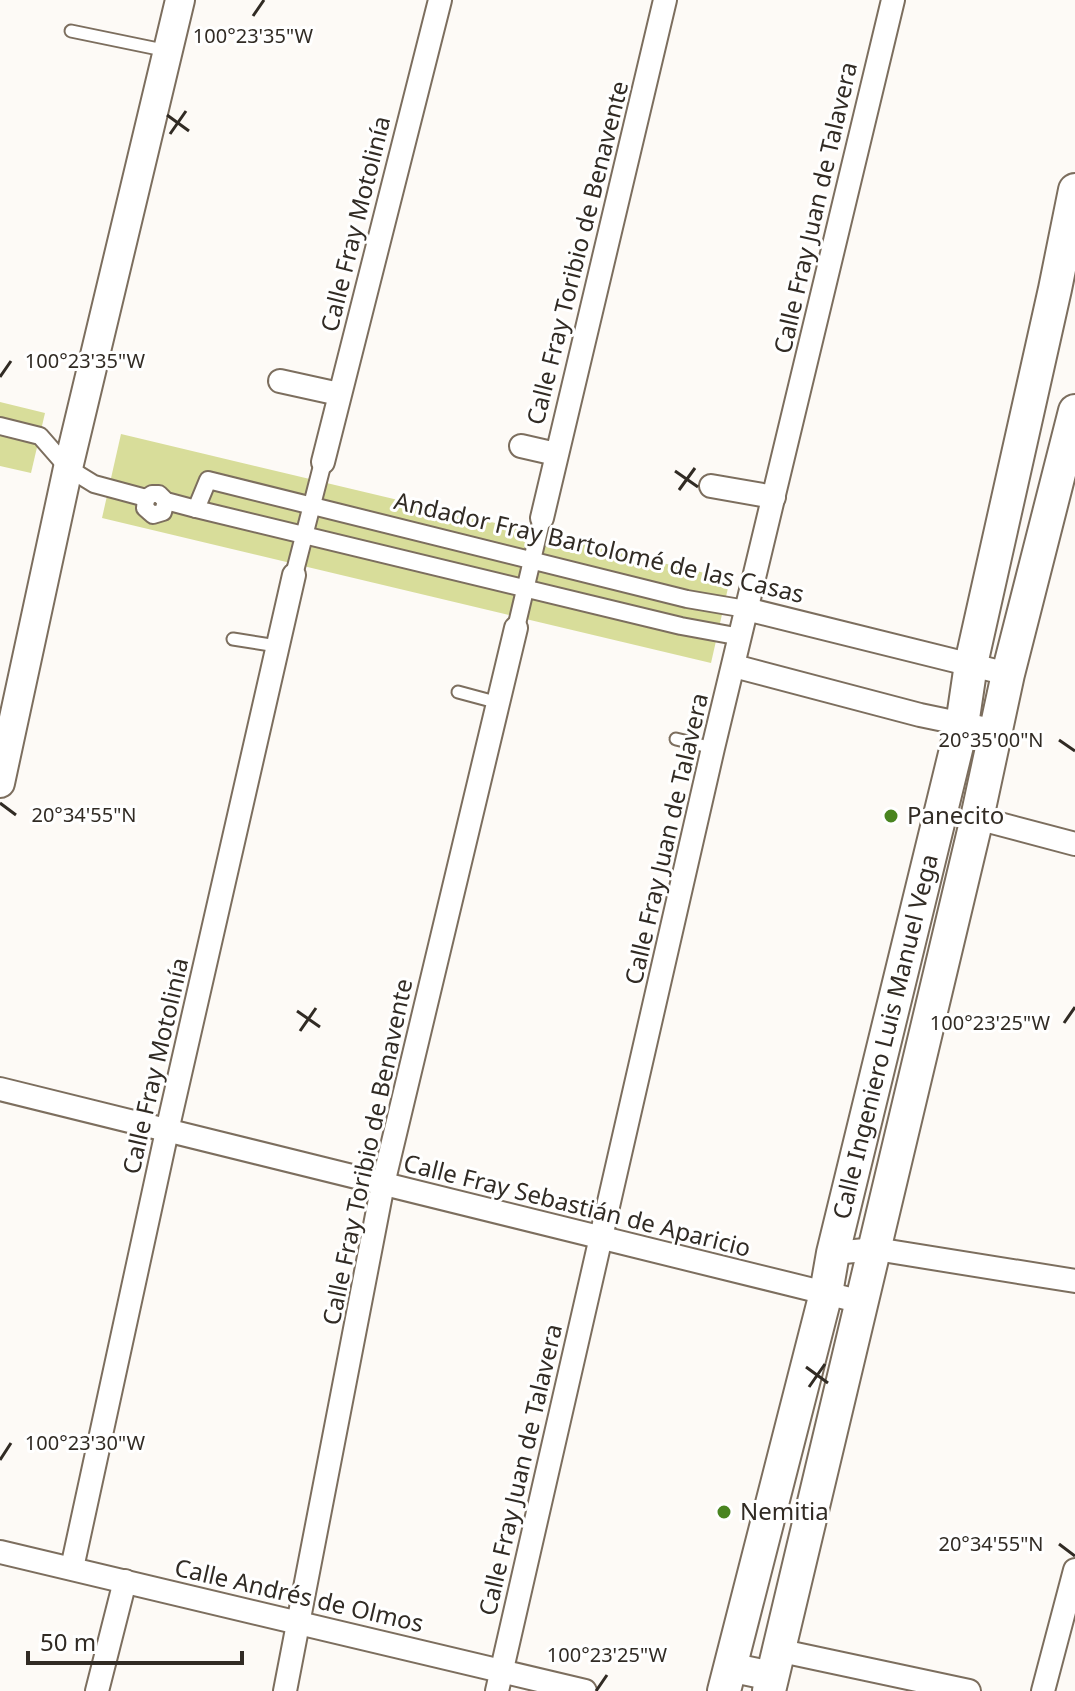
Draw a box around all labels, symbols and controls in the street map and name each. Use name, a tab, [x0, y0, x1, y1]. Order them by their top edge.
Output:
text: 100°23'35"W	[193, 22, 314, 49]
street label: Calle Fray Juan de Talavera	[765, 59, 864, 357]
street label: Calle Fray Toribio de Benavente	[518, 77, 635, 428]
street label: Calle Fray Motolinía	[312, 112, 397, 335]
text: 100°23'35"W	[25, 347, 146, 374]
street label: Andador Fray Bartolomé de las Casas	[391, 483, 808, 610]
street label: Calle Fray Juan de Talavera	[616, 690, 715, 988]
text: 20°35'00"N	[938, 726, 1044, 753]
place label: Panecito	[907, 798, 1004, 831]
text: 20°34'55"N	[31, 801, 137, 828]
marker: Panecito	[882, 807, 900, 825]
street label: Calle Ingeniero Luis Manuel Vega	[824, 850, 945, 1223]
street label: Calle Fray Motolinía	[114, 954, 195, 1177]
street label: Calle Fray Toribio de Benavente	[314, 975, 419, 1328]
text: 100°23'25"W	[930, 1009, 1051, 1036]
street label: Calle Fray Sebastián de Aparicio	[400, 1145, 754, 1264]
street label: Calle Fray Juan de Talavera	[470, 1321, 569, 1619]
text: 100°23'30"W	[25, 1429, 146, 1456]
place label: Nemitia	[740, 1494, 829, 1527]
marker: Nemitia	[715, 1503, 733, 1521]
text: 20°34'55"N	[938, 1530, 1044, 1557]
street label: Calle Andrés de Olmos	[172, 1550, 427, 1639]
scale bar	[28, 1615, 242, 1665]
text: 50 m	[40, 1625, 96, 1658]
text: 100°23'25"W	[547, 1641, 668, 1668]

